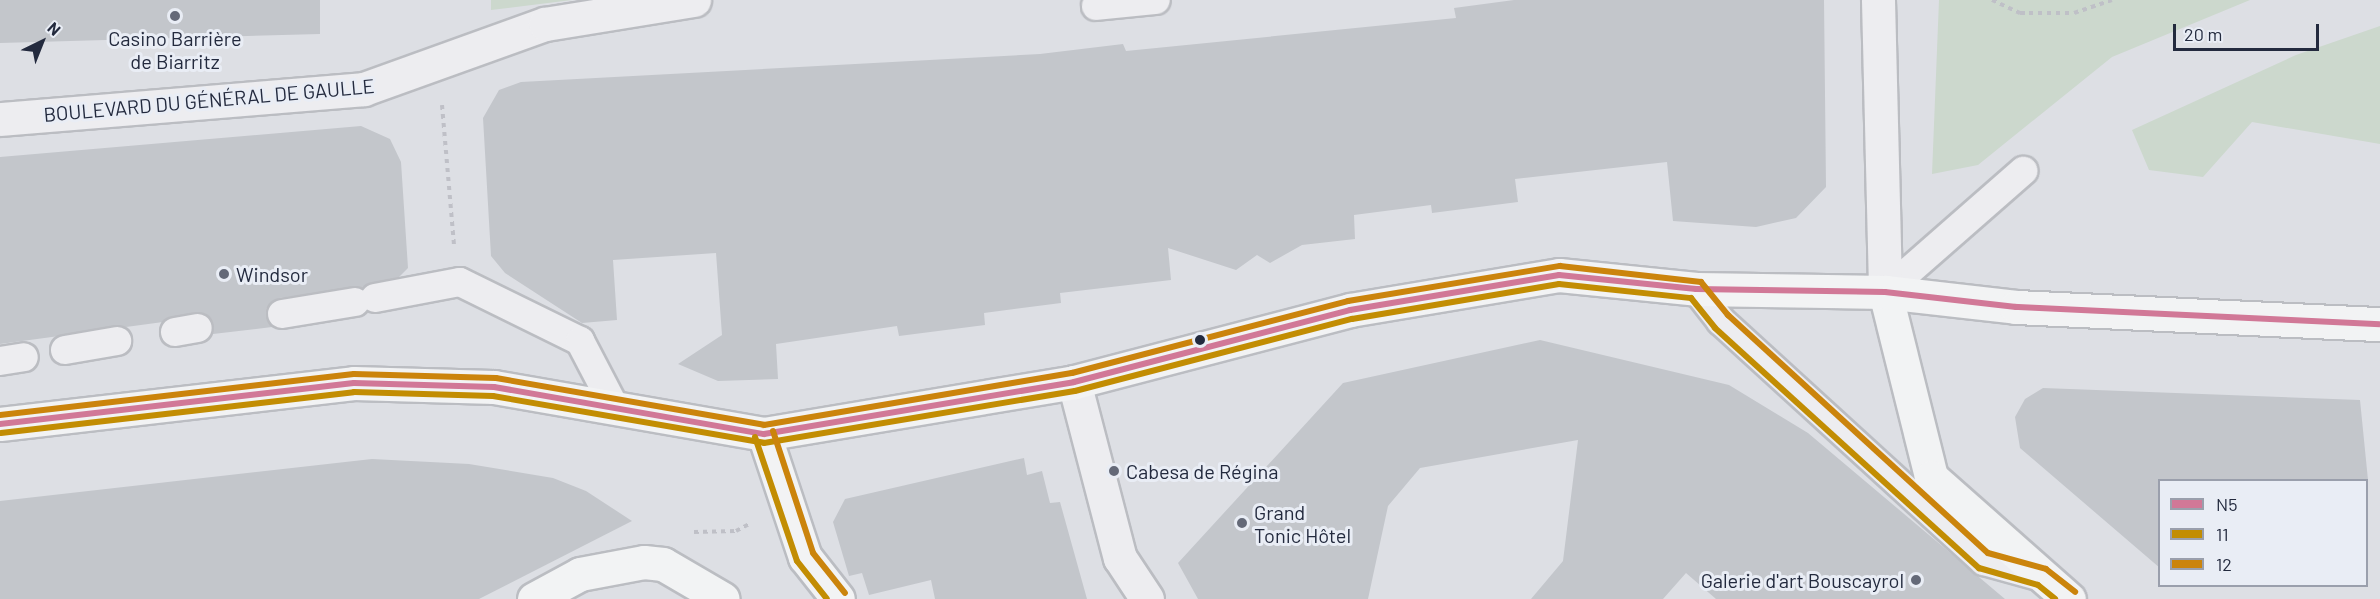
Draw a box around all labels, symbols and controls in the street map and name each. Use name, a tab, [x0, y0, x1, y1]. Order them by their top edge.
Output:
marker: Casino Barrière de Biarritz	[168, 9, 182, 23]
north arrow	[12, 12, 72, 72]
scale bar	[2176, 12, 2322, 50]
text: N	[44, 18, 65, 39]
text: 20 m	[2184, 23, 2222, 45]
place label: Casino Barrière de Biarritz	[108, 26, 242, 73]
street label: BOULEVARD DU GÉNÉRAL DE GAULLE	[42, 74, 376, 126]
place label: Windsor	[236, 262, 308, 286]
marker: Windsor	[217, 267, 231, 281]
unlabelled marker	[1194, 334, 1206, 346]
place label: Cabesa de Régina	[1126, 459, 1279, 483]
marker: Cabesa de Régina	[1107, 464, 1121, 478]
legend	[2158, 479, 2368, 587]
text: N5	[2216, 493, 2237, 515]
place label: Grand Tonic Hôtel	[1254, 500, 1351, 547]
marker: Grand Tonic Hôtel	[1235, 516, 1249, 530]
text: 11	[2216, 523, 2229, 545]
text: 12	[2216, 553, 2232, 575]
place label: Galerie d'art Bouscayrol	[1701, 568, 1904, 592]
marker: Galerie d'art Bouscayrol	[1909, 573, 1923, 587]

